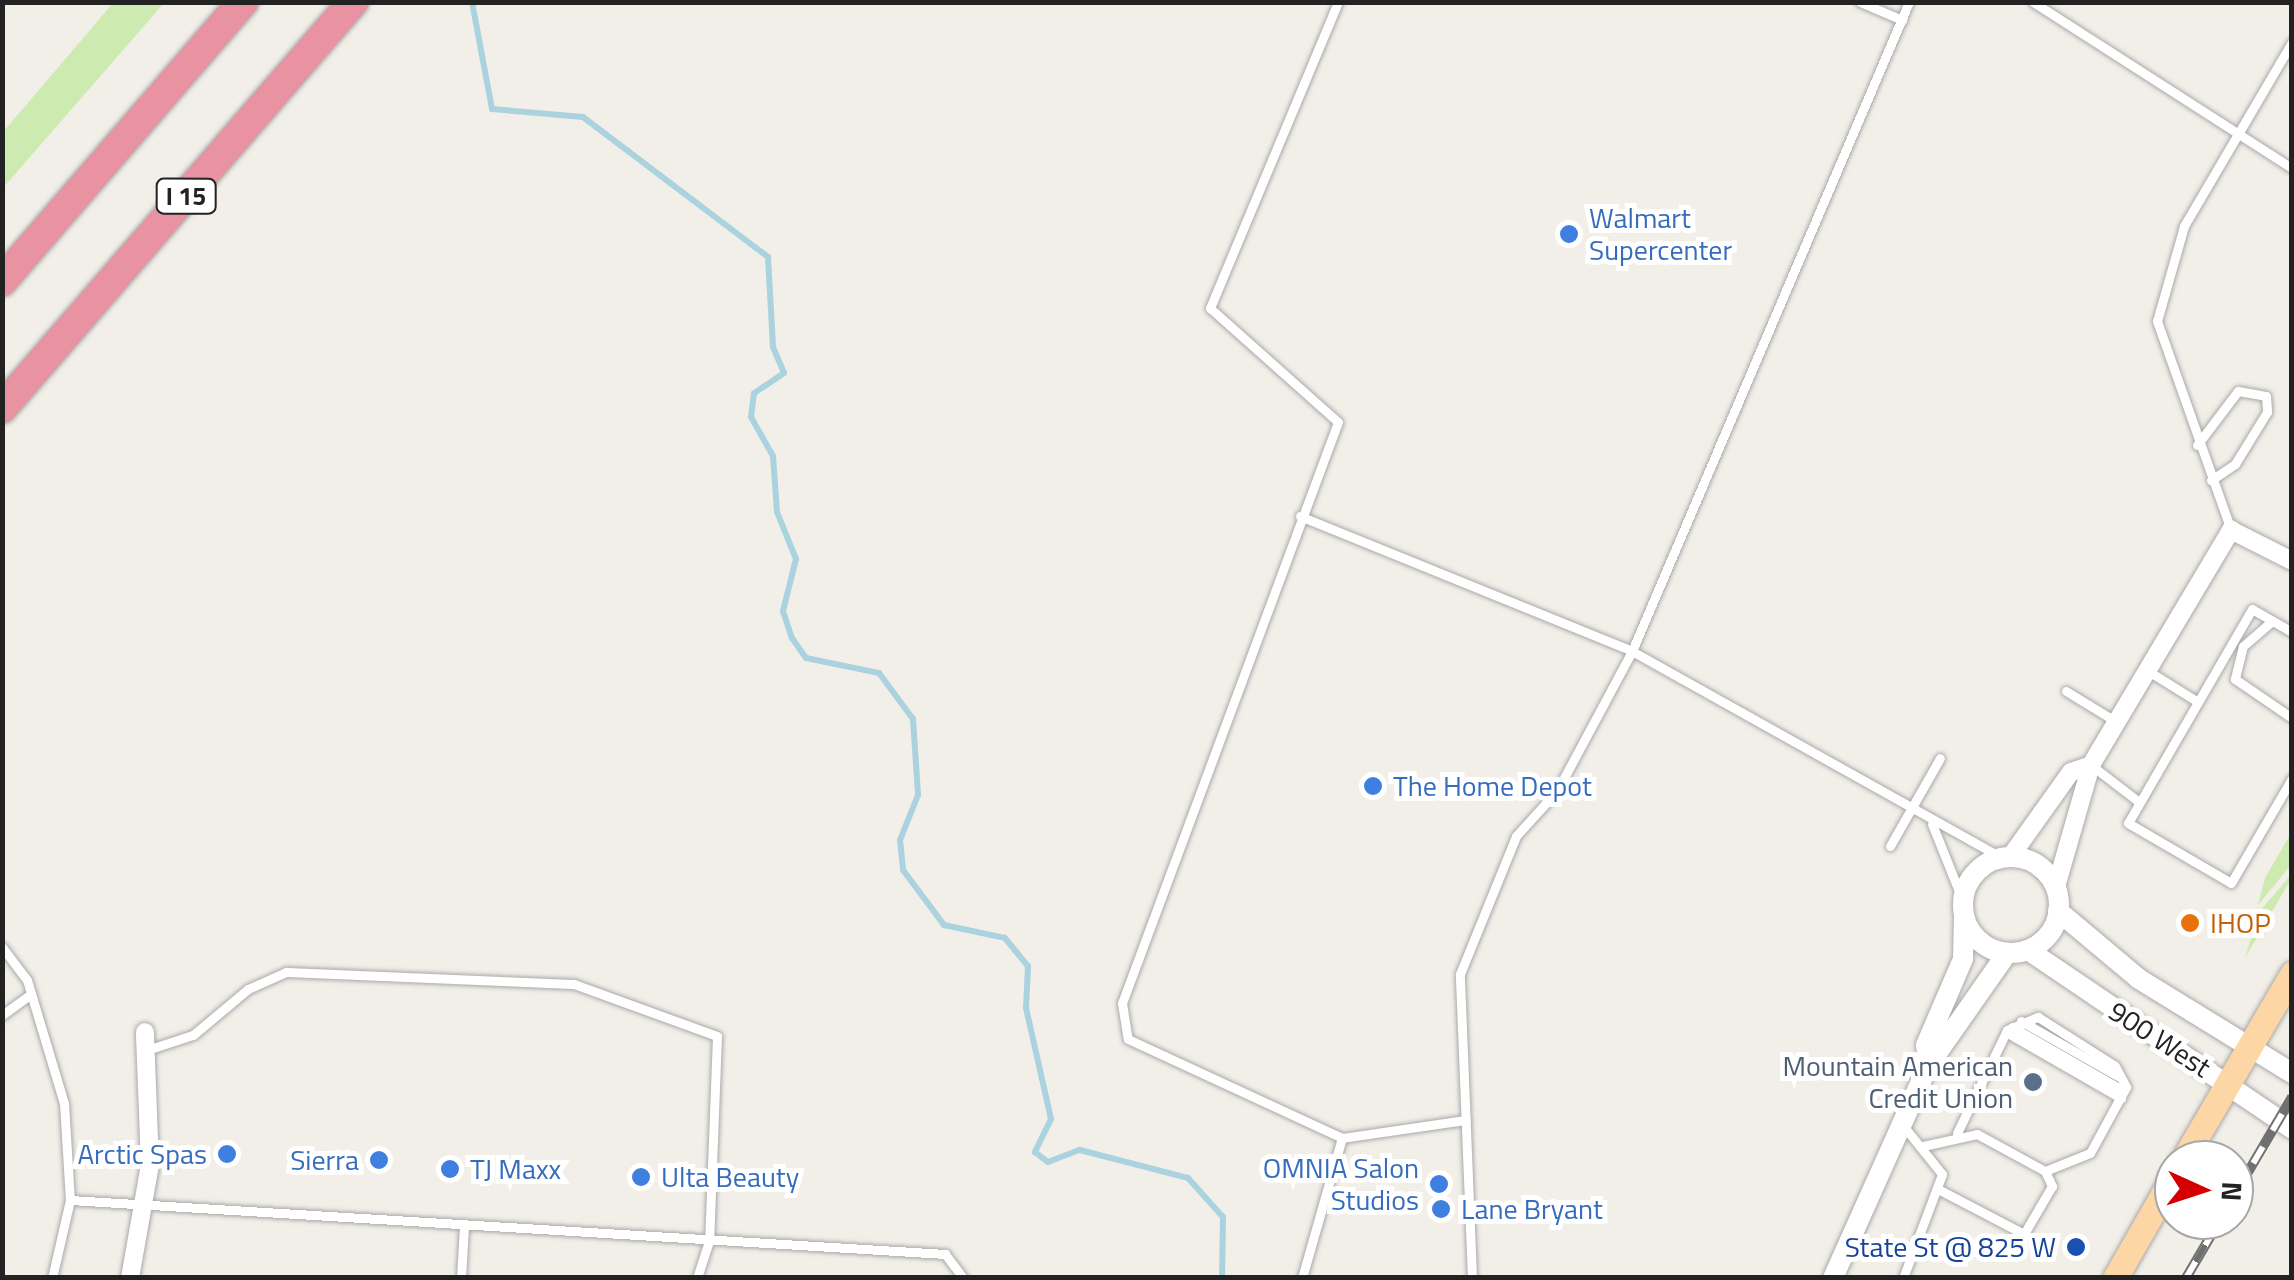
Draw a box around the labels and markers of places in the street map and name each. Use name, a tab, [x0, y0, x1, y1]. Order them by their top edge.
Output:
place label: Walmart Supercenter	[1589, 201, 1732, 267]
marker: Walmart Supercenter	[1558, 223, 1580, 245]
place label: The Home Depot	[1393, 769, 1592, 803]
marker: The Home Depot	[1362, 775, 1384, 797]
place label: IHOP	[2210, 906, 2271, 940]
marker: IHOP	[2179, 912, 2201, 934]
place label: Mountain American Credit Union	[1783, 1049, 2013, 1115]
marker: Mountain American Credit Union	[2022, 1071, 2044, 1093]
place label: Arctic Spas	[77, 1137, 207, 1171]
marker: Arctic Spas	[216, 1143, 238, 1165]
place label: Sierra	[290, 1143, 359, 1177]
marker: Sierra	[368, 1149, 390, 1171]
place label: OMNIA Salon Studios	[1263, 1151, 1419, 1217]
place label: TJ Maxx	[470, 1152, 561, 1186]
marker: TJ Maxx	[439, 1158, 461, 1180]
place label: Ulta Beauty	[661, 1160, 799, 1194]
marker: Ulta Beauty	[630, 1166, 652, 1188]
marker: OMNIA Salon Studios	[1428, 1173, 1450, 1195]
place label: Lane Bryant	[1461, 1192, 1603, 1226]
marker: Lane Bryant	[1430, 1198, 1452, 1220]
place label: State St @ 825 W	[1845, 1230, 2056, 1264]
marker: State St @ 825 W	[2065, 1236, 2087, 1258]

